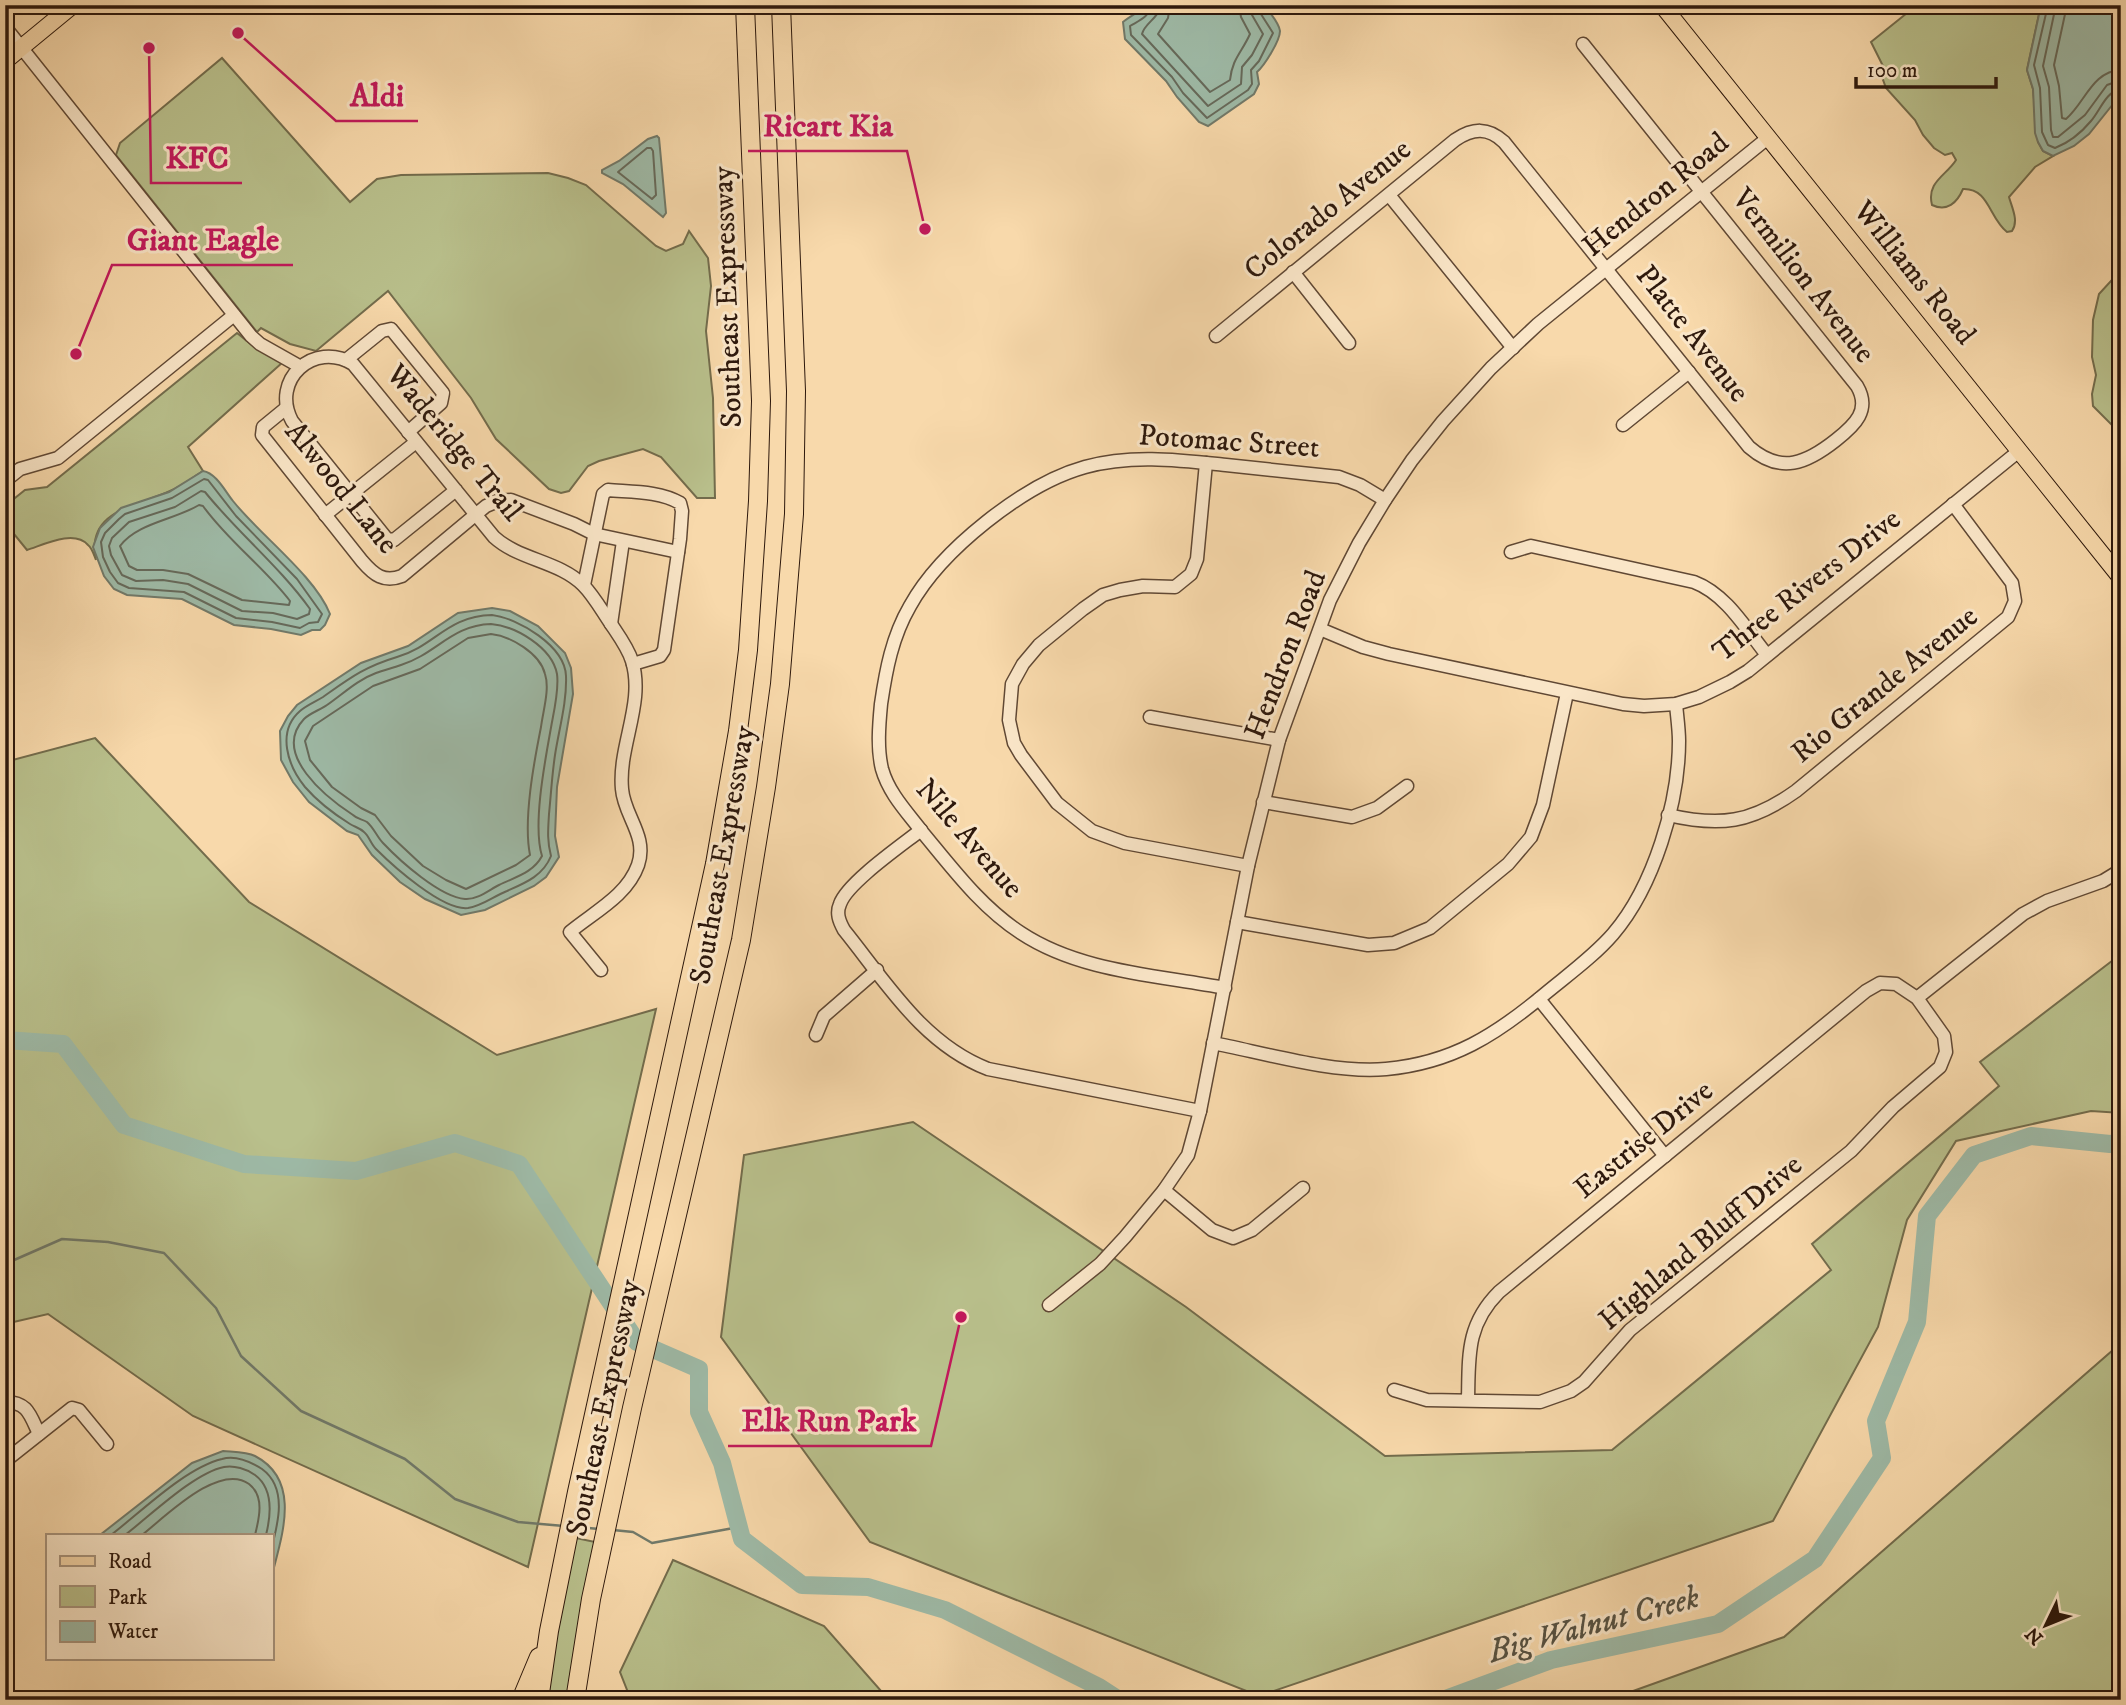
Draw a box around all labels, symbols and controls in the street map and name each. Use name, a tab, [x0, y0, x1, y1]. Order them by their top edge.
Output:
scale bar	[1856, 46, 1996, 90]
text: 100 m	[1867, 58, 1918, 84]
callout: Aldi	[336, 68, 418, 121]
text: Aldi	[349, 77, 404, 117]
callout: Ricart Kia	[748, 98, 907, 151]
text: Ricart Kia	[763, 107, 894, 147]
street label: Hendron Road	[1575, 125, 1737, 265]
callout: KFC	[151, 130, 242, 183]
street label: Colorado Avenue	[1237, 131, 1419, 289]
text: KFC	[165, 139, 229, 179]
street label: Southeast Expressway	[705, 165, 751, 428]
street label: Vermilion Avenue	[1723, 181, 1883, 371]
street label: Williams Road	[1844, 193, 1983, 353]
callout: Giant Eagle	[112, 212, 293, 265]
text: Giant Eagle	[127, 221, 279, 261]
street label: Platte Avenue	[1627, 258, 1757, 410]
street label: Waderidge Trail	[377, 356, 530, 529]
street label: Alwood Lane	[276, 414, 406, 562]
street label: Potomac Street	[1137, 417, 1321, 467]
street label: Three Rivers Drive	[1706, 501, 1908, 671]
street label: Hendron Road	[1237, 565, 1335, 745]
street label: Rio Grande Avenue	[1784, 598, 1986, 772]
street label: Southeast Expressway	[682, 722, 764, 987]
street label: Nile Avenue	[907, 772, 1031, 906]
street label: Eastrise Drive	[1567, 1073, 1721, 1207]
street label: Highland Bluff Drive	[1592, 1147, 1810, 1339]
street label: Southeast Expressway	[559, 1275, 649, 1540]
callout: Elk Run Park	[728, 1393, 931, 1446]
text: Elk Run Park	[741, 1402, 918, 1442]
legend	[46, 1534, 273, 1660]
text: Road	[108, 1549, 152, 1575]
water label: Big Walnut Creek	[1483, 1578, 1704, 1673]
text: Park	[108, 1585, 148, 1611]
north arrow	[2010, 1590, 2080, 1660]
text: Water	[107, 1619, 158, 1645]
text: N	[2021, 1622, 2048, 1649]

